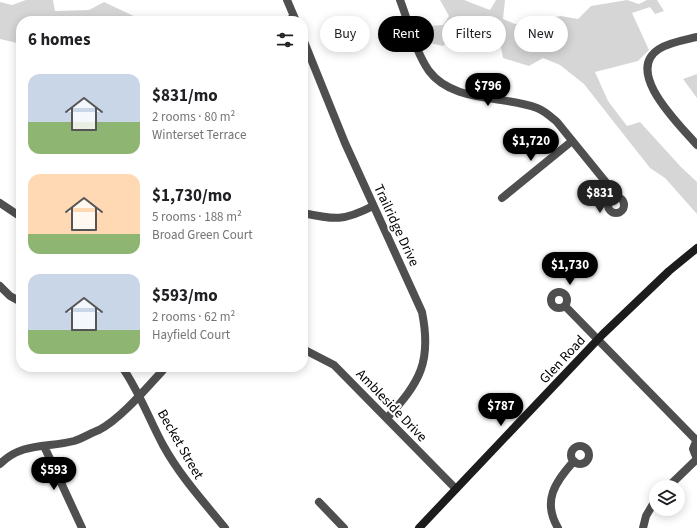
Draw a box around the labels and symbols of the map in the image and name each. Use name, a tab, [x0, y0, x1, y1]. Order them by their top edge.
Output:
pin: $796	[464, 73, 512, 107]
pin: $1,720	[498, 128, 564, 162]
pin: $831	[576, 180, 624, 214]
street label: Trailridge Drive	[368, 181, 424, 270]
pin: $1,730	[537, 252, 603, 286]
street label: Glen Road	[535, 331, 590, 388]
street label: Ambleside Drive	[351, 365, 431, 447]
pin: $787	[477, 393, 525, 427]
street label: Becket Street	[152, 406, 208, 483]
pin: $593	[30, 457, 78, 491]

